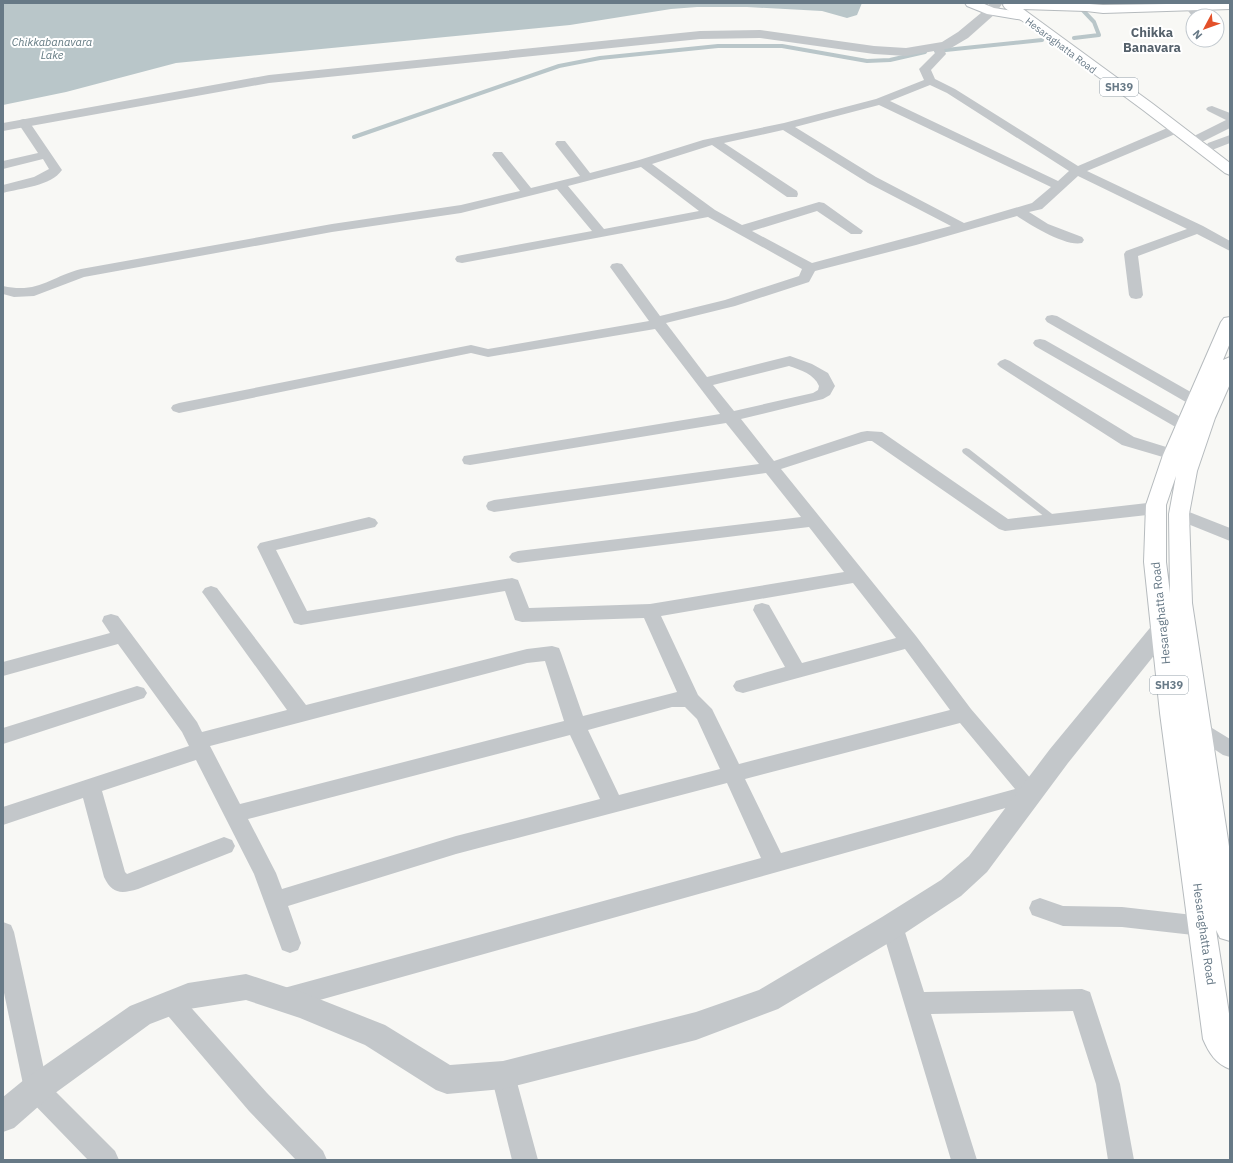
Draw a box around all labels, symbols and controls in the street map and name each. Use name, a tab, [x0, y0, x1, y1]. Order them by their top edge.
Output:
north arrow	[1185, 8, 1225, 48]
street label: Hesaraghatta Road	[1023, 14, 1099, 76]
district label: Chikka Banavara	[1123, 24, 1181, 56]
text: N	[1190, 27, 1205, 42]
water label: Chikkabanavara Lake	[12, 35, 92, 62]
road number: SH39	[1100, 78, 1138, 96]
street label: Hesaraghatta Road	[1148, 561, 1173, 665]
road number: SH39	[1150, 676, 1188, 694]
street label: Hesaraghatta Road	[1190, 882, 1219, 986]

